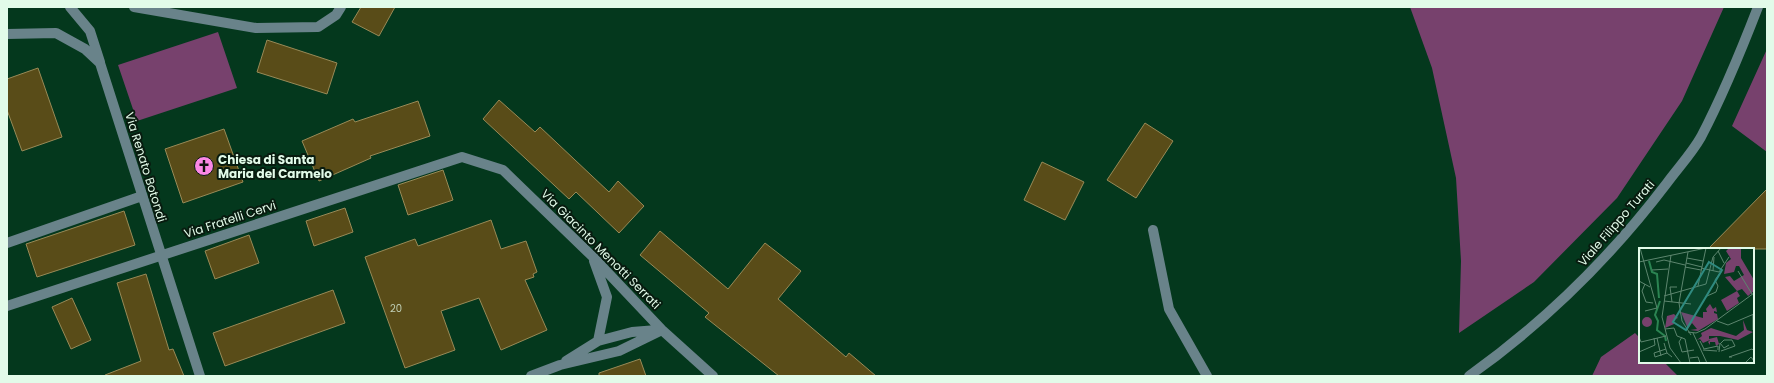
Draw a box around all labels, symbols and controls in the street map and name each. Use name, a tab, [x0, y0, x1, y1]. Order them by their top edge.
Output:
street label: Via Renato Botondi	[121, 110, 171, 224]
place label: Chiesa di Santa Maria del Carmelo	[218, 151, 332, 182]
church icon: Chiesa di Santa Maria del Carmelo	[193, 155, 215, 177]
street label: Viale Filippo Turati	[1574, 176, 1658, 270]
street label: Via Giacinto Menotti Serrati	[537, 185, 665, 313]
street label: Via Fratelli Cervi	[182, 196, 278, 242]
inset map	[1639, 248, 1754, 363]
house number: 20	[390, 301, 402, 316]

